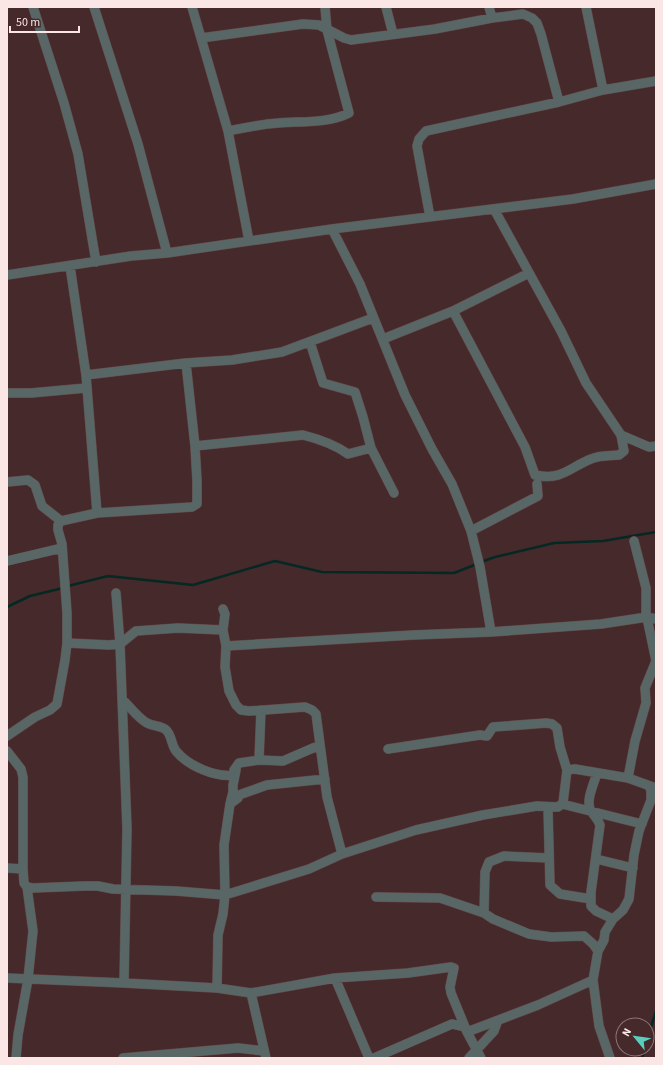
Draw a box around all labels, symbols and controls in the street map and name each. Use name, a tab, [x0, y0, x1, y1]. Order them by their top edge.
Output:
scale bar	[10, 8, 79, 34]
text: 50 m	[16, 14, 40, 31]
north arrow	[615, 1017, 655, 1057]
text: N	[618, 1026, 635, 1039]

